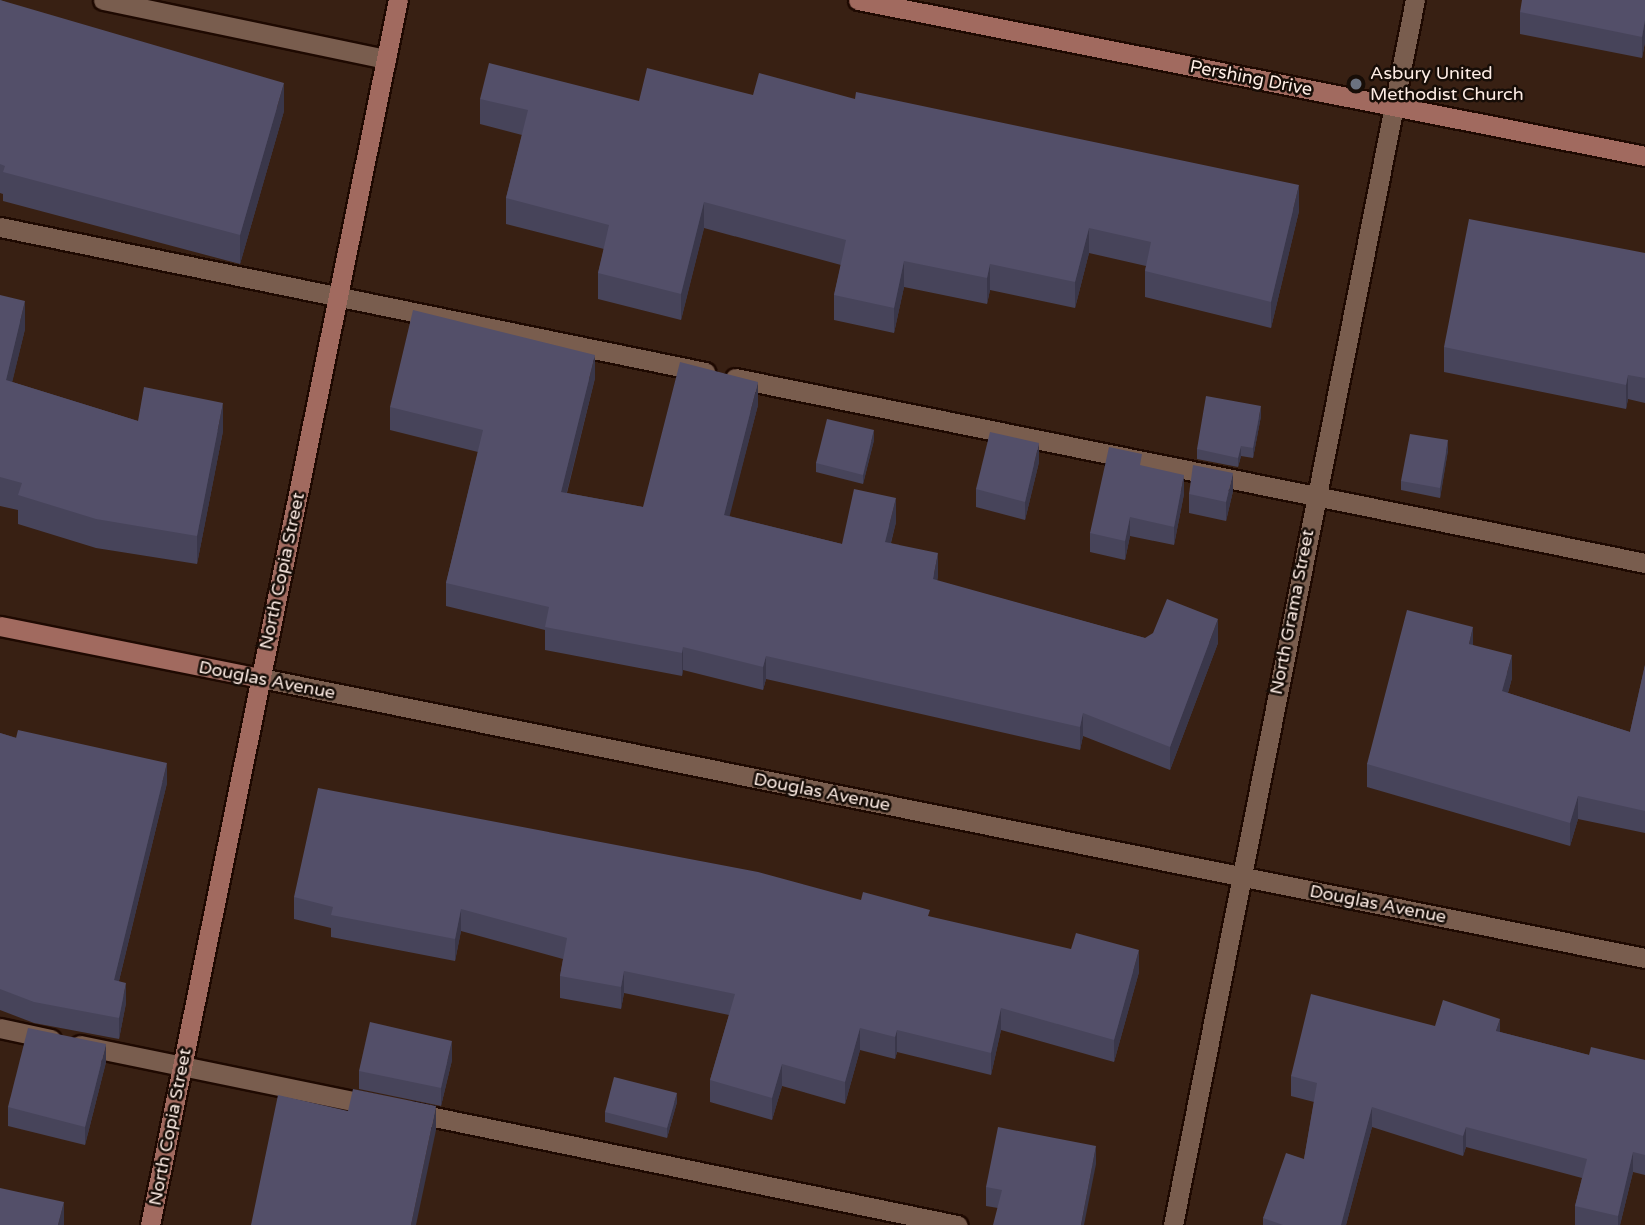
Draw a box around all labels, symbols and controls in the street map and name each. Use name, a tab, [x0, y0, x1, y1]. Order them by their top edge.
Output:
street label: Pershing Drive	[1188, 56, 1314, 100]
place label: Asbury United Methodist Church	[1370, 63, 1524, 106]
marker: Asbury United Methodist Church	[1348, 76, 1364, 92]
street label: North Copia Street	[255, 491, 309, 651]
street label: North Grama Street	[1265, 528, 1319, 696]
street label: Douglas Avenue	[197, 656, 337, 704]
street label: Douglas Avenue	[752, 768, 892, 816]
street label: Douglas Avenue	[1308, 880, 1448, 928]
street label: North Copia Street	[144, 1047, 196, 1207]

